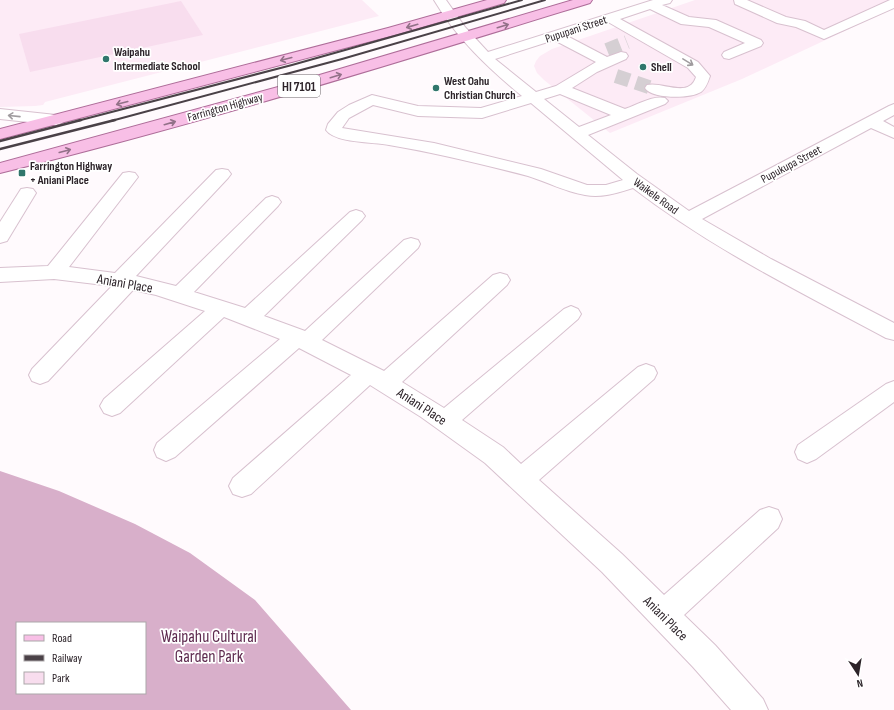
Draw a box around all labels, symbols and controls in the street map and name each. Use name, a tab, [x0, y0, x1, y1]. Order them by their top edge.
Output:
street label: Pupupani Street	[543, 12, 609, 47]
one-way arrow	[496, 22, 509, 29]
one-way arrow	[406, 23, 419, 30]
place label: Waipahu Intermediate School	[114, 45, 200, 74]
marker: Waipahu Intermediate School	[101, 54, 111, 64]
one-way arrow	[280, 56, 293, 64]
one-way arrow	[682, 59, 694, 67]
place label: Shell	[651, 60, 672, 75]
marker: Shell	[638, 62, 648, 72]
one-way arrow	[329, 72, 342, 79]
place label: West Oahu Christian Church	[444, 74, 515, 103]
road number: HI 7101	[278, 75, 320, 97]
marker: West Oahu Christian Church	[431, 83, 441, 93]
street label: Farrington Highway	[186, 89, 265, 125]
one-way arrow	[116, 100, 129, 107]
one-way arrow	[8, 112, 21, 119]
one-way arrow	[163, 119, 176, 126]
street label: Pupukupa Street	[758, 142, 824, 187]
one-way arrow	[58, 147, 71, 154]
place label: Farrington Highway + Aniani Place	[30, 159, 112, 188]
marker: Farrington Highway + Aniani Place	[17, 168, 27, 178]
street label: Waikele Road	[630, 175, 681, 218]
street label: Aniani Place	[95, 270, 154, 297]
street label: Aniani Place	[393, 383, 450, 429]
street label: Aniani Place	[639, 592, 692, 644]
legend	[16, 622, 146, 694]
park label: Waipahu Cultural Garden Park	[161, 627, 257, 667]
text: Road	[52, 631, 72, 646]
text: Railway	[52, 651, 83, 666]
north arrow	[838, 654, 878, 694]
text: Park	[52, 671, 70, 686]
text: N	[856, 676, 864, 690]

